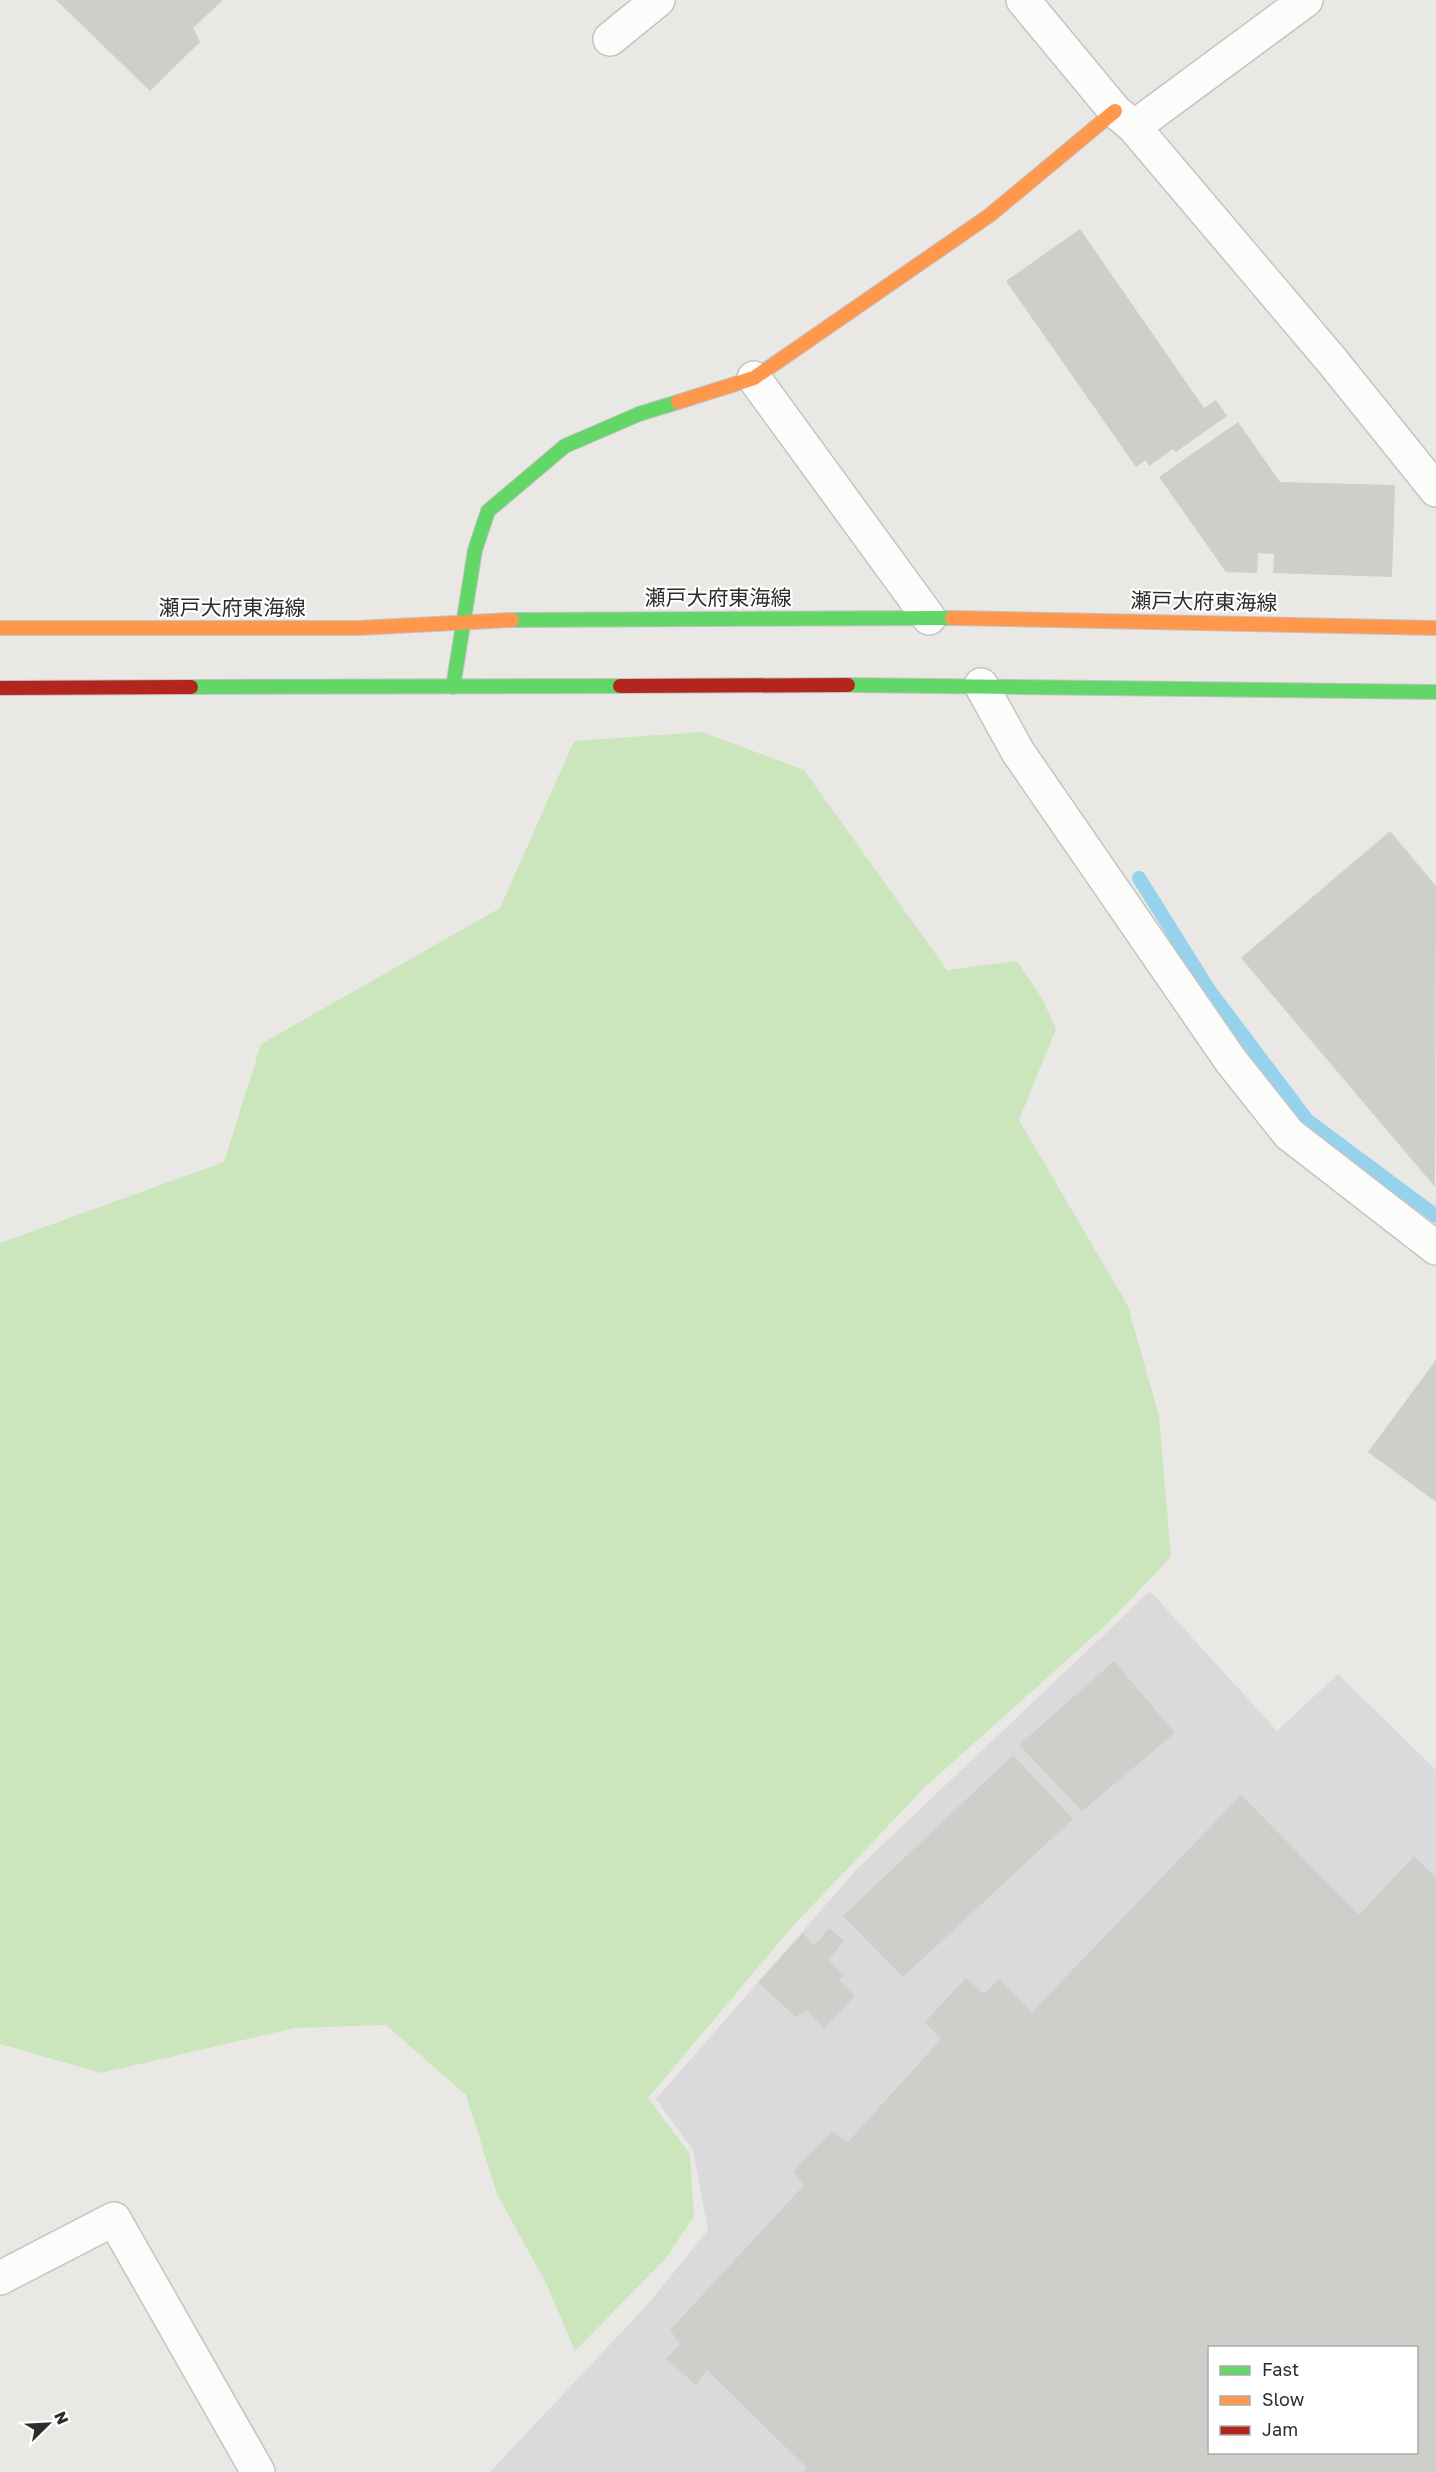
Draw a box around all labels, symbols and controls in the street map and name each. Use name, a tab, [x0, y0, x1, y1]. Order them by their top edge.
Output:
street label: 瀬戸大府東海線	[645, 584, 792, 610]
street label: 瀬戸大府東海線	[1130, 587, 1278, 615]
street label: 瀬戸大府東海線	[159, 594, 306, 620]
legend	[1208, 2346, 1418, 2454]
text: Fast	[1262, 2358, 1299, 2380]
text: Slow	[1262, 2388, 1305, 2410]
north arrow	[18, 2394, 78, 2454]
text: N	[50, 2408, 73, 2428]
text: Jam	[1262, 2418, 1298, 2440]

